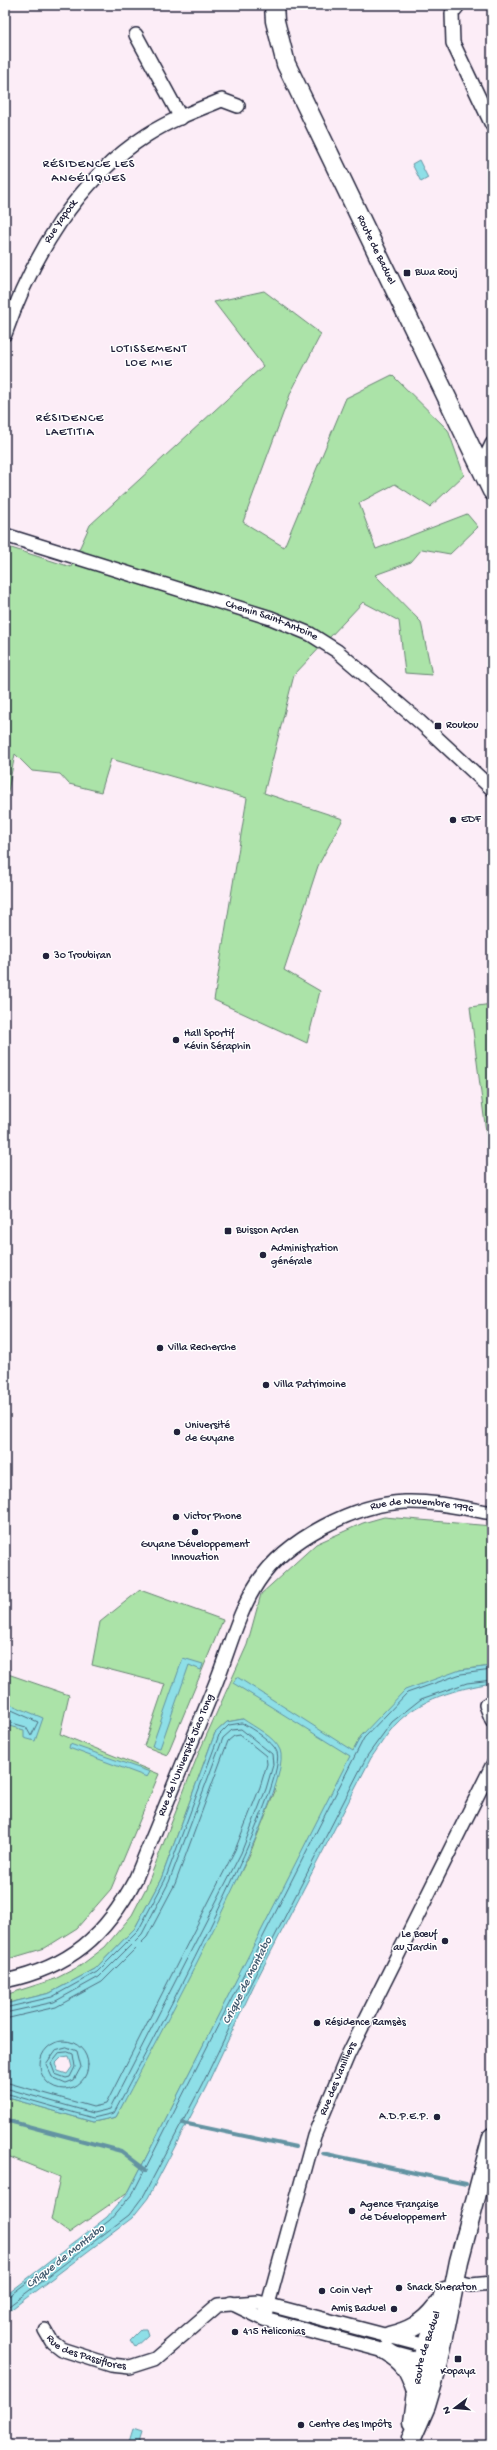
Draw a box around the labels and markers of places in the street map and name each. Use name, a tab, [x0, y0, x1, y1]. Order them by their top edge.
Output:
place label: Bwa Rouj	[414, 267, 458, 279]
marker: Bwa Rouj	[402, 268, 412, 278]
place label: Roukou	[446, 720, 478, 732]
marker: Roukou	[433, 721, 443, 731]
place label: EDF	[461, 814, 482, 826]
marker: EDF	[448, 815, 458, 825]
place label: 30 Troubiran	[53, 950, 112, 962]
marker: 30 Troubiran	[41, 951, 51, 961]
place label: Hall Sportif Kévin Séraphin	[184, 1027, 251, 1053]
marker: Hall Sportif Kévin Séraphin	[171, 1035, 181, 1045]
place label: Buisson Arden	[235, 1225, 299, 1237]
marker: Buisson Arden	[223, 1226, 233, 1236]
place label: Administration générale	[271, 1243, 339, 1268]
marker: Administration générale	[258, 1250, 268, 1260]
place label: Villa Recherche	[167, 1342, 236, 1354]
marker: Villa Recherche	[155, 1343, 165, 1353]
place label: Villa Patrimoine	[273, 1379, 346, 1391]
marker: Villa Patrimoine	[261, 1380, 271, 1390]
place label: Université de Guyane	[185, 1420, 235, 1445]
marker: Université de Guyane	[172, 1427, 182, 1437]
place label: Victor Phone	[183, 1511, 242, 1523]
marker: Victor Phone	[171, 1512, 181, 1522]
marker: Guyane Développement Innovation	[190, 1527, 200, 1537]
place label: Guyane Développement Innovation	[141, 1539, 251, 1564]
place label: Le Bœuf au Jardin	[393, 1928, 439, 1954]
marker: Le Bœuf au Jardin	[440, 1936, 450, 1946]
place label: Résidence Ramsès	[325, 2017, 407, 2029]
marker: Résidence Ramsès	[312, 2018, 322, 2028]
place label: A.D.P.E.P.	[379, 2111, 429, 2123]
marker: A.D.P.E.P.	[432, 2112, 442, 2122]
place label: Agence Française de Développement	[360, 2199, 447, 2224]
marker: Agence Française de Développement	[347, 2206, 357, 2216]
place label: Snack Sheraton	[407, 2282, 478, 2294]
marker: Snack Sheraton	[394, 2283, 404, 2293]
place label: Coin Vert	[330, 2285, 374, 2297]
marker: Coin Vert	[317, 2286, 327, 2296]
place label: Amis Baduel	[331, 2303, 387, 2315]
marker: Amis Baduel	[389, 2304, 399, 2314]
place label: 415 Heliconias	[243, 2326, 306, 2338]
marker: 415 Heliconias	[230, 2327, 240, 2337]
marker: Kopaya	[453, 2354, 463, 2364]
place label: Kopaya	[441, 2366, 476, 2378]
place label: Centre des Impôts	[309, 2419, 392, 2431]
marker: Centre des Impôts	[296, 2420, 306, 2430]

